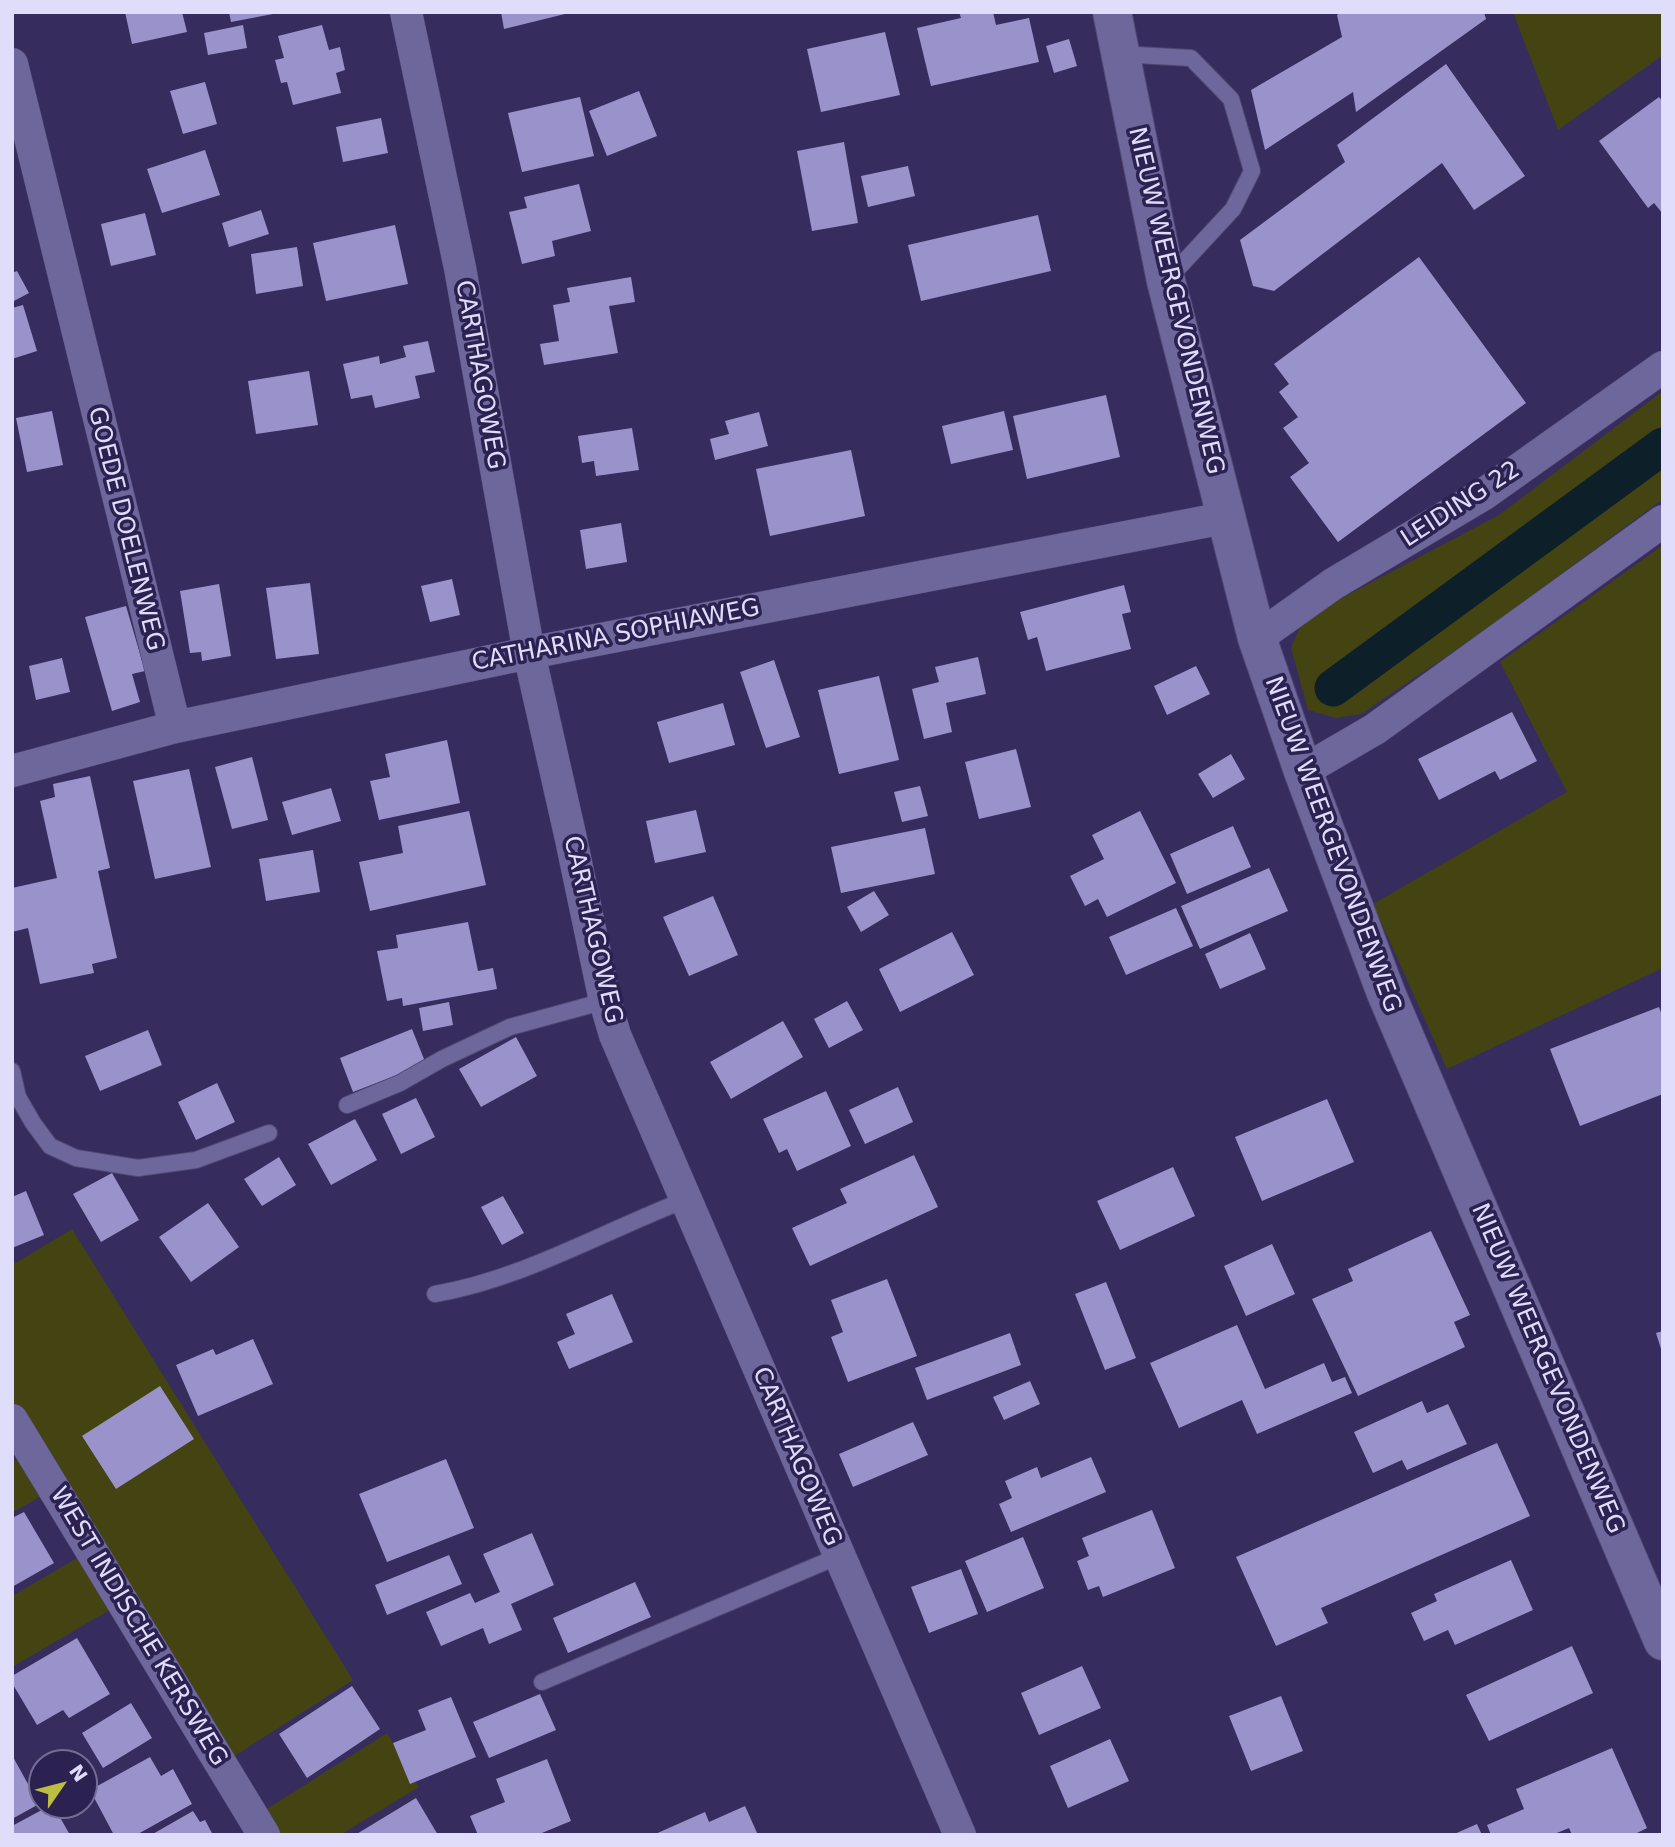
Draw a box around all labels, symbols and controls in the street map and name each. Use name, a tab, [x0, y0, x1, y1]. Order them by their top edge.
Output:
street label: NIEUW WEERGEVONDENWEG	[1121, 125, 1229, 477]
street label: CARTHAGOWEG	[448, 278, 510, 472]
street label: GOEDE DOELENWEG	[81, 404, 169, 654]
street label: LEIDING 22	[1396, 456, 1526, 554]
street label: CATHARINA SOPHIAWEG	[470, 594, 762, 678]
street label: NIEUW WEERGEVONDENWEG	[1258, 673, 1406, 1017]
street label: CARTHAGOWEG	[556, 833, 628, 1027]
street label: NIEUW WEERGEVONDENWEG	[1464, 1200, 1630, 1538]
street label: CARTHAGOWEG	[745, 1363, 847, 1551]
street label: WEST INDISCHE KERSWEG	[43, 1482, 233, 1772]
north arrow	[28, 1749, 98, 1819]

